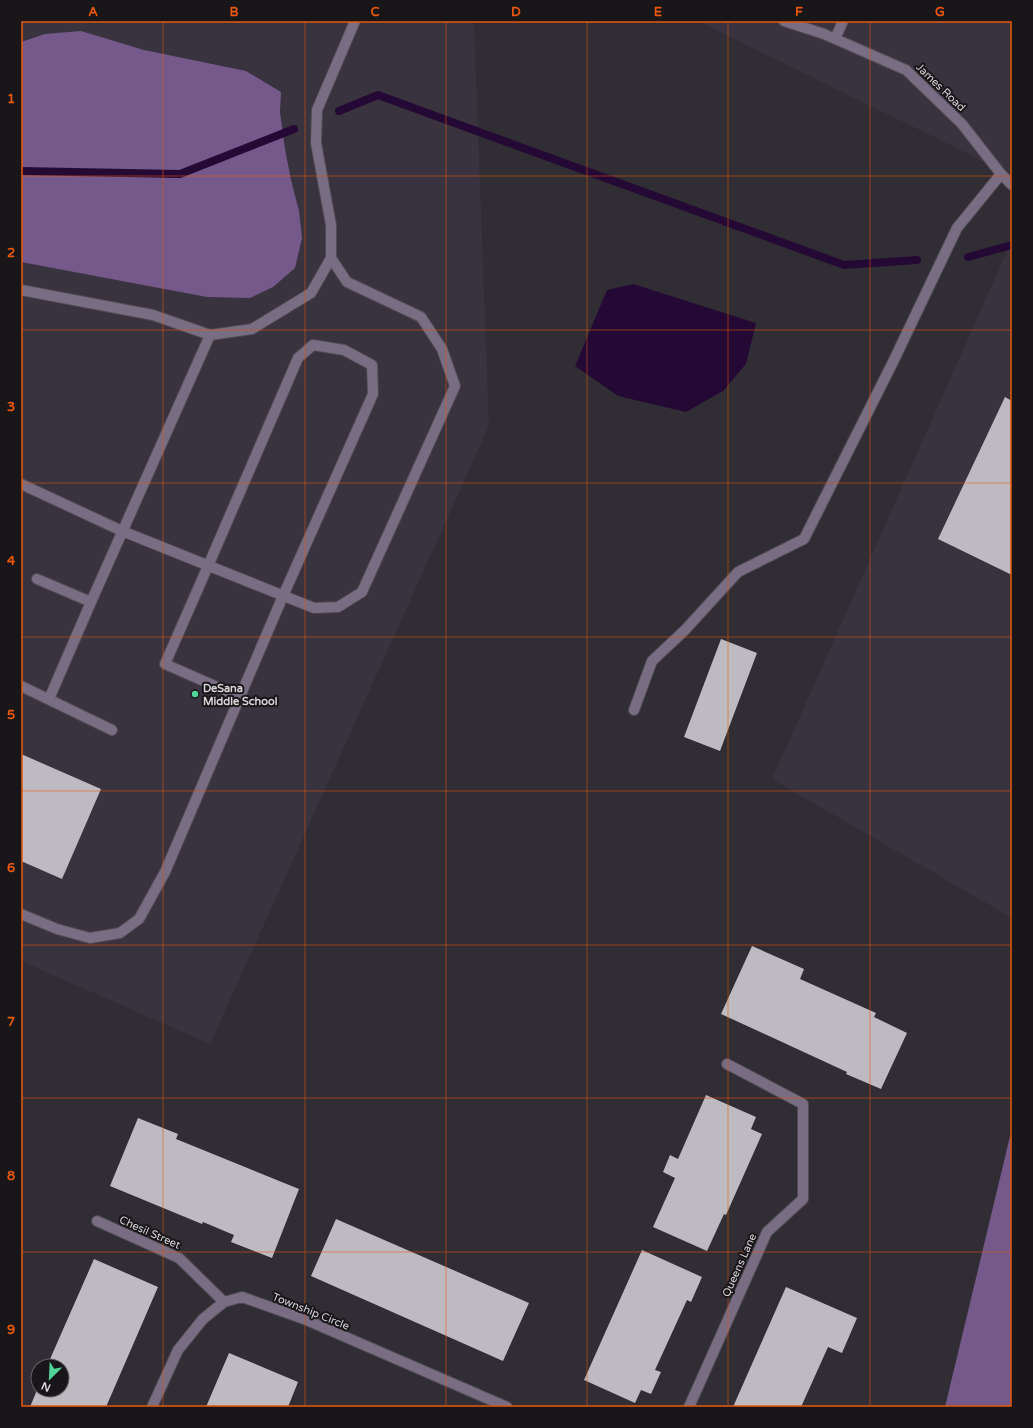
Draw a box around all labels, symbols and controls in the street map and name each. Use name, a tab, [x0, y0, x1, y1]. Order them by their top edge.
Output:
text: A	[88, 4, 98, 20]
text: B	[229, 4, 239, 20]
text: C	[370, 4, 380, 20]
text: D	[511, 4, 521, 20]
text: E	[654, 4, 662, 20]
text: F	[795, 4, 803, 20]
text: G	[935, 4, 945, 20]
street label: James Road	[913, 61, 968, 114]
text: 1	[7, 91, 15, 107]
text: 2	[7, 245, 15, 261]
text: 3	[7, 399, 15, 415]
text: 4	[7, 553, 16, 569]
place label: DeSana Middle School	[203, 682, 278, 708]
marker: DeSana Middle School	[190, 689, 200, 699]
text: 5	[7, 707, 15, 723]
text: 6	[7, 860, 15, 876]
text: 7	[7, 1014, 15, 1030]
text: 8	[7, 1168, 15, 1184]
street label: Chesil Street	[117, 1213, 182, 1252]
street label: Queens Lane	[720, 1231, 759, 1299]
street label: Township Circle	[270, 1290, 351, 1333]
text: 9	[7, 1322, 15, 1338]
north arrow	[30, 1358, 70, 1398]
text: N	[39, 1379, 53, 1394]

